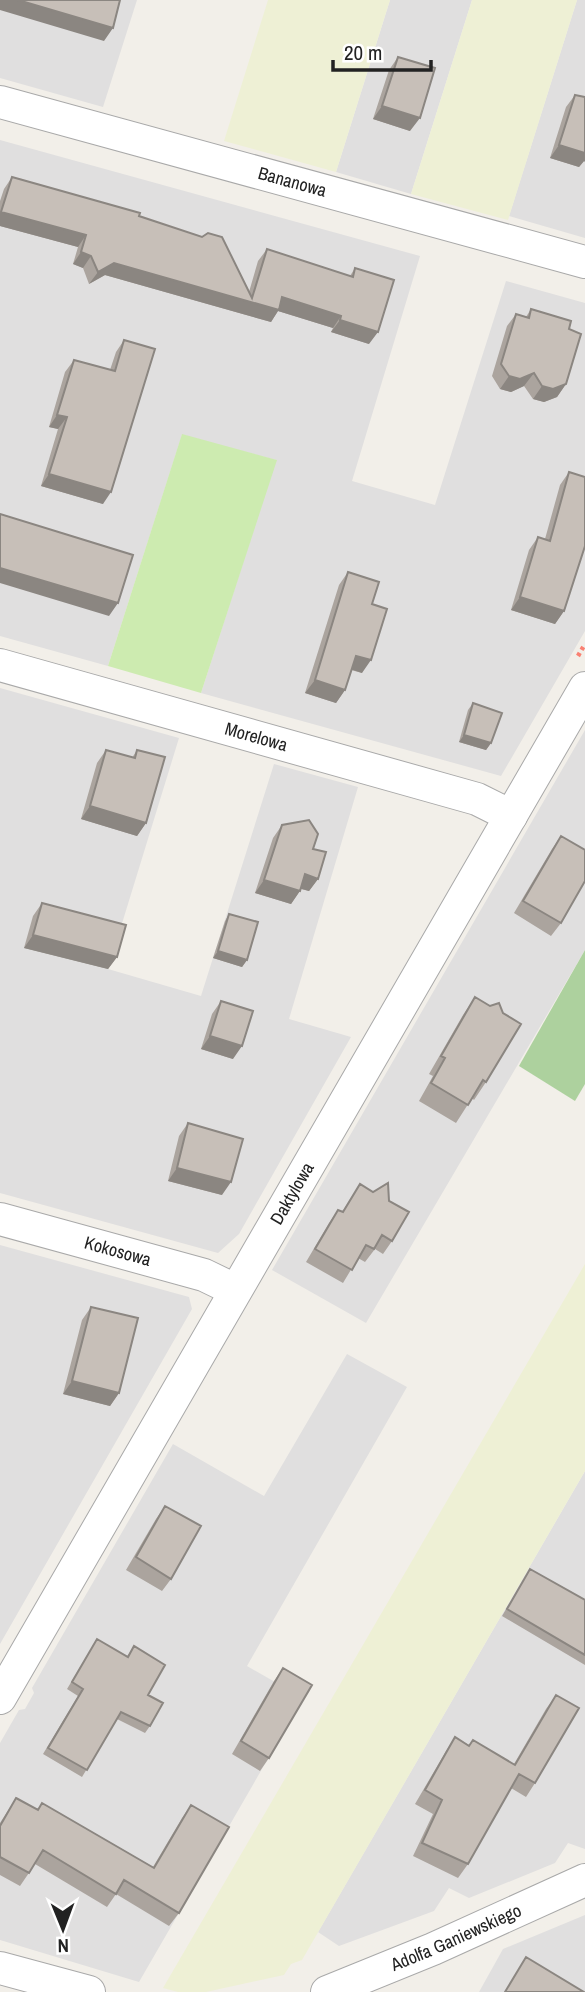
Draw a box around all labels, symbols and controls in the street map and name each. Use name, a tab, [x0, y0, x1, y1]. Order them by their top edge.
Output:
scale bar	[333, 28, 431, 72]
text: 20 m	[344, 38, 382, 67]
street label: Bananowa	[255, 160, 329, 203]
street label: Morelowa	[222, 716, 290, 757]
street label: Daktylowa	[264, 1158, 320, 1229]
street label: Kokosowa	[82, 1230, 154, 1272]
north arrow	[28, 1894, 98, 1964]
street label: Adolfa Ganiewskiego	[386, 1898, 525, 1977]
text: N	[57, 1933, 69, 1959]

